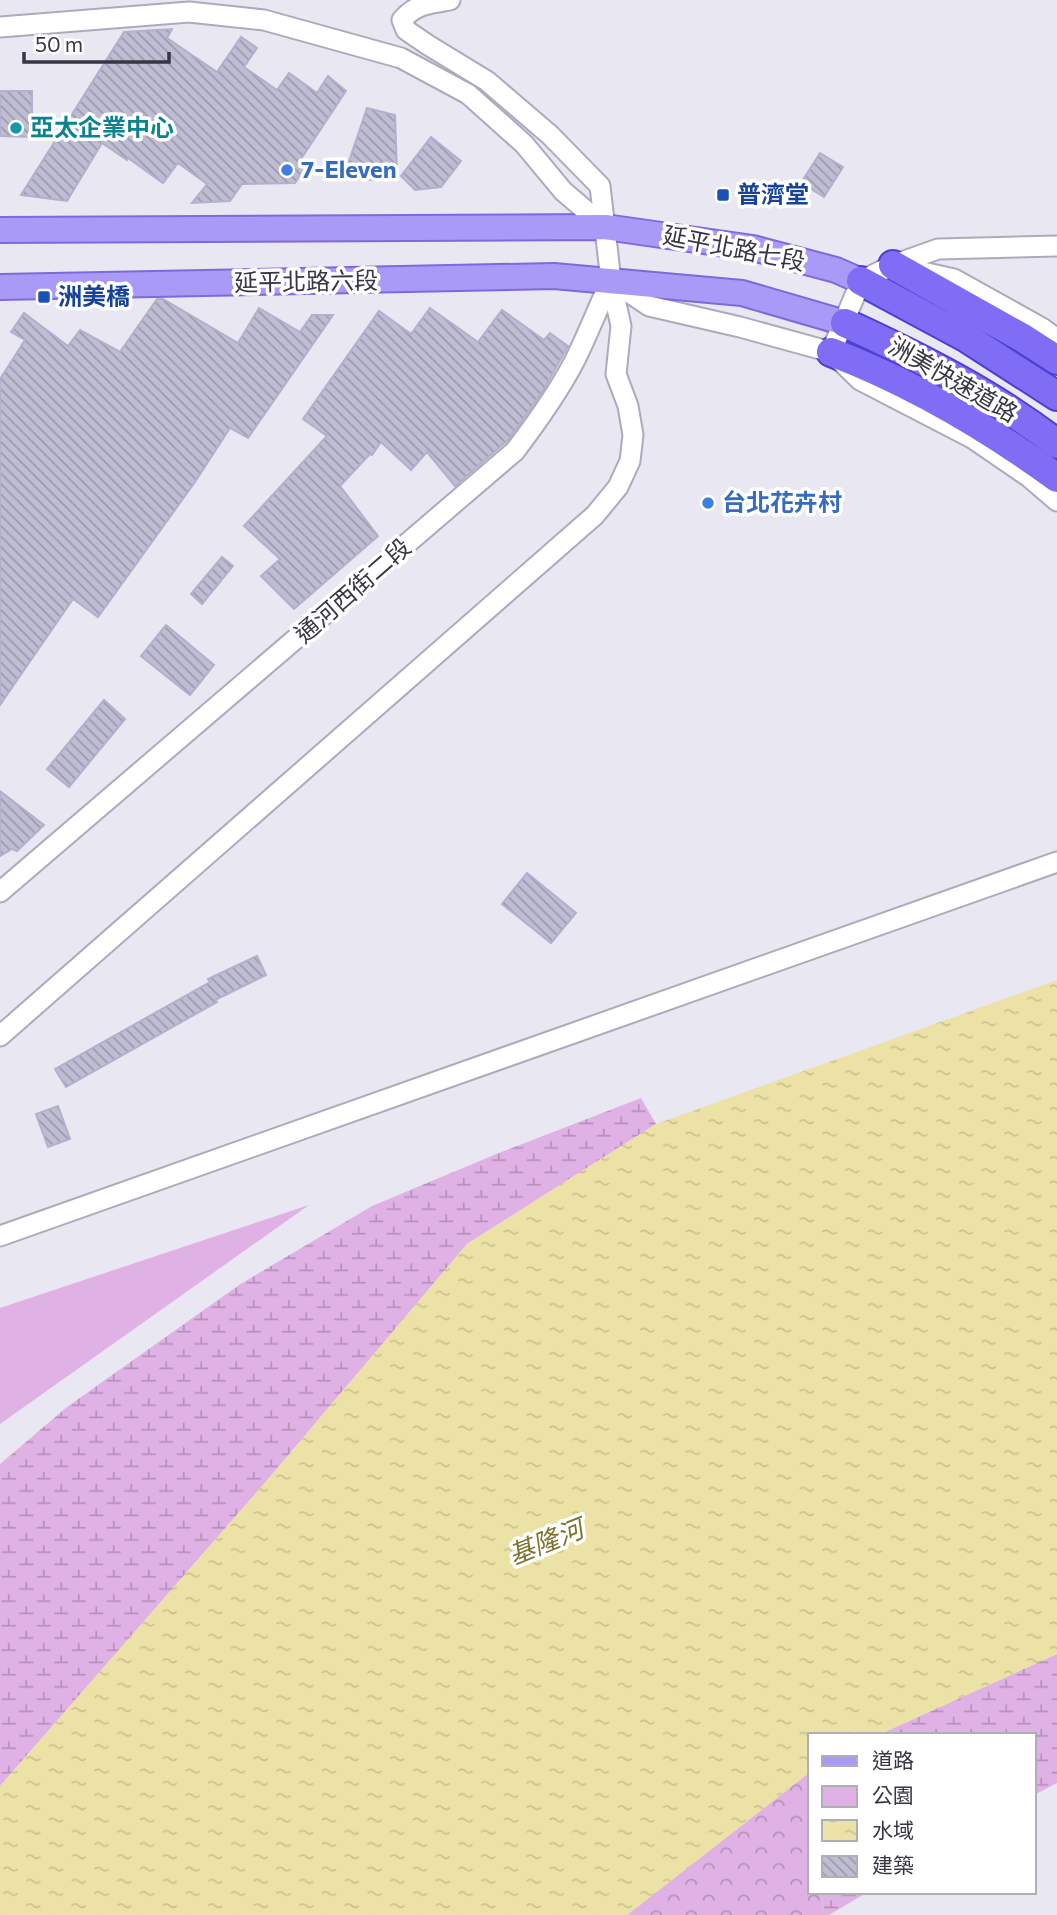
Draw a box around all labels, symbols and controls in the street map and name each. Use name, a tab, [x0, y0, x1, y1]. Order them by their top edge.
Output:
scale bar	[24, 21, 170, 65]
text: 50 m	[35, 31, 83, 56]
place label: 亞太企業中心	[30, 112, 174, 141]
marker: 亞太企業中心	[8, 120, 24, 136]
place label: 7-Eleven	[301, 154, 397, 183]
marker: 7-Eleven	[279, 162, 295, 178]
place label: 普濟堂	[737, 179, 809, 208]
marker: 普濟堂	[715, 187, 731, 203]
street label: 延平北路七段	[661, 220, 808, 275]
street label: 延平北路六段	[234, 265, 378, 296]
place label: 洲美橋	[58, 281, 130, 310]
marker: 洲美橋	[36, 289, 52, 305]
street label: 洲美快速道路	[884, 330, 1023, 427]
place label: 台北花卉村	[722, 487, 842, 516]
marker: 台北花卉村	[700, 495, 716, 511]
street label: 通河西街二段	[288, 532, 416, 648]
water label: 基隆河	[503, 1510, 592, 1570]
legend	[808, 1733, 1036, 1894]
text: 道路	[872, 1747, 914, 1772]
text: 公園	[872, 1782, 914, 1807]
text: 水域	[872, 1817, 914, 1842]
text: 建築	[872, 1852, 914, 1877]

